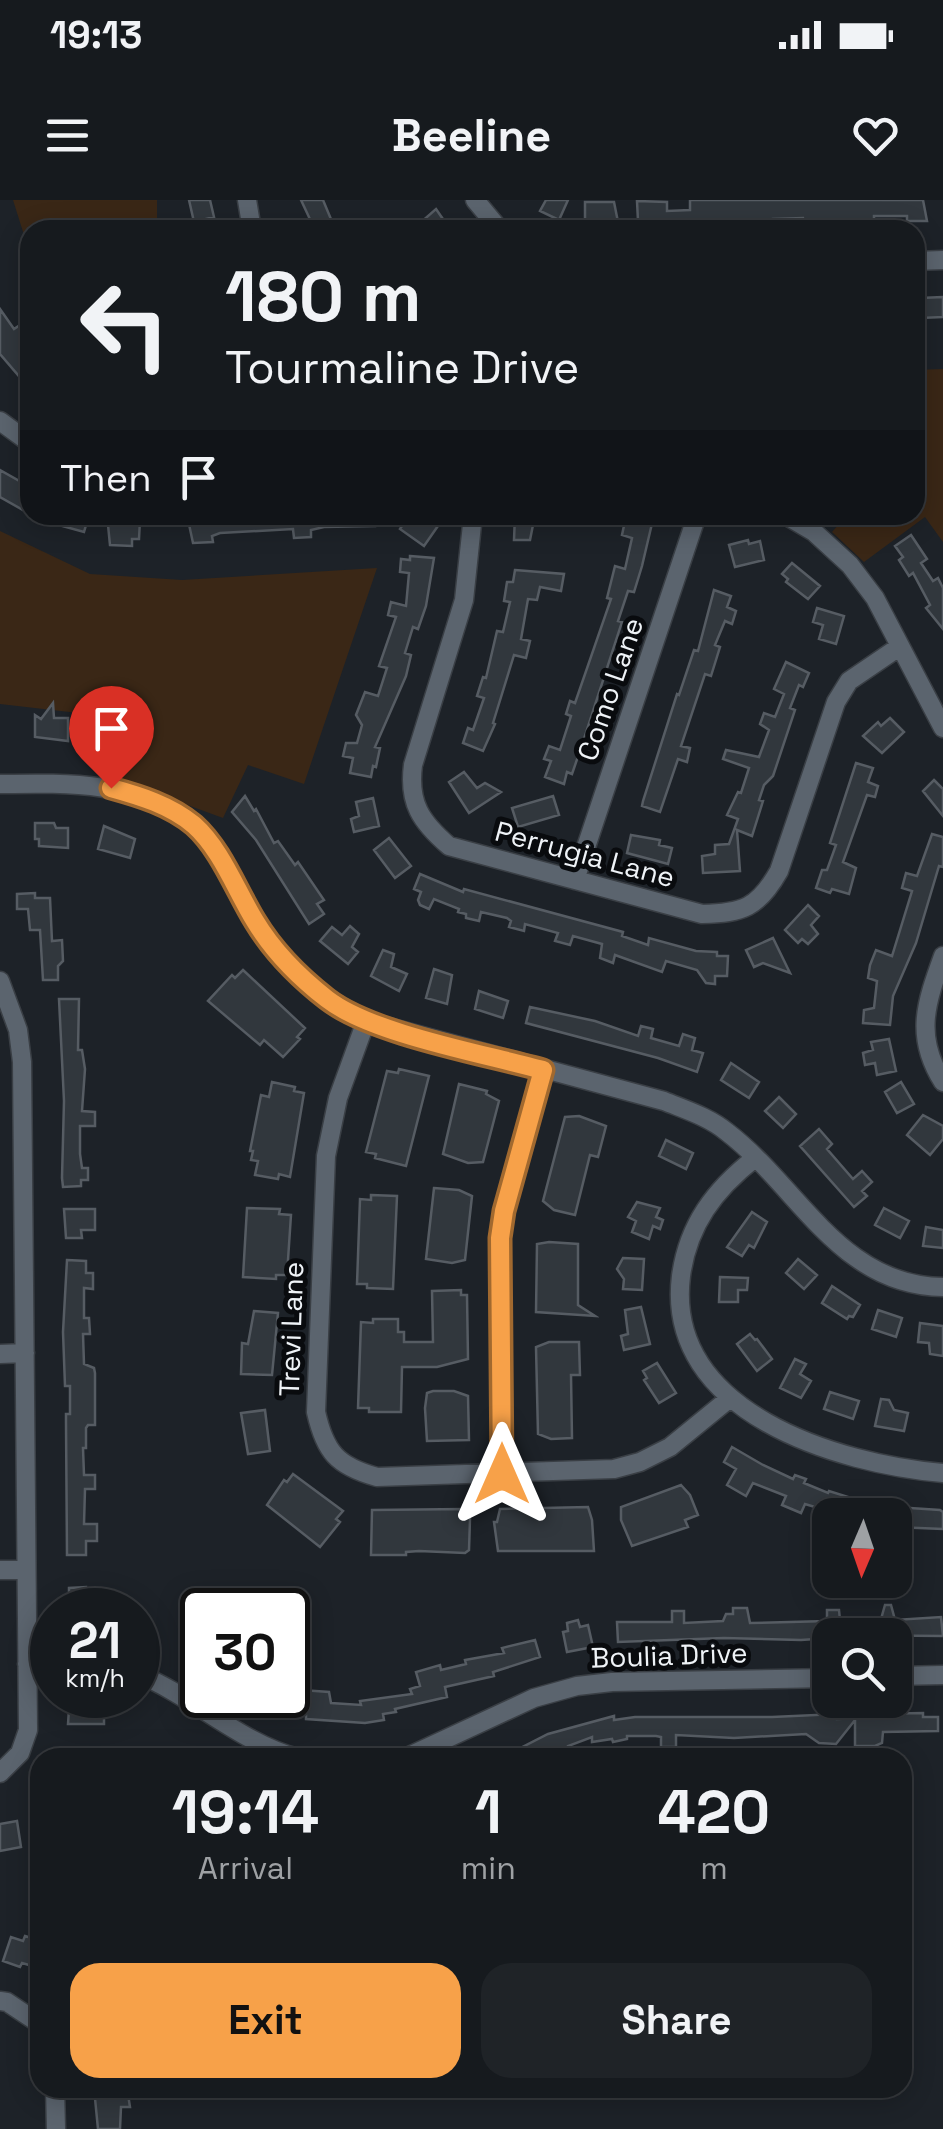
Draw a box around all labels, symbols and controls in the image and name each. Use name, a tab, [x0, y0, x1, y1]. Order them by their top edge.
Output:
text: 19:13	[50, 11, 142, 59]
text: Beeline	[392, 107, 551, 164]
icon: menu	[40, 108, 95, 163]
icon: heart	[848, 108, 903, 163]
text: 180 m	[225, 252, 422, 341]
icon: left	[60, 260, 190, 390]
text: Tourmaline Drive	[225, 339, 579, 396]
icon: arrive	[171, 450, 226, 505]
text: Then	[60, 454, 151, 502]
street label: Como Lane	[569, 613, 651, 765]
pin	[69, 686, 154, 789]
icon: arrive	[84, 701, 139, 756]
street label: Perrugia Lane	[491, 813, 679, 895]
street label: Trevi Lane	[271, 1261, 311, 1397]
position arrow	[450, 1422, 554, 1526]
north arrow	[812, 1498, 912, 1598]
map controls	[812, 1498, 912, 1718]
speed limit sign: 30	[180, 1588, 310, 1718]
text: 21	[69, 1609, 121, 1673]
button: search	[812, 1618, 912, 1718]
street label: Boulia Drive	[590, 1634, 748, 1676]
text: km/h	[65, 1662, 125, 1694]
text: 19:14	[172, 1774, 319, 1851]
text: 1	[475, 1774, 502, 1851]
text: 420	[658, 1774, 770, 1851]
text: Arrival	[198, 1848, 293, 1888]
text: min	[461, 1848, 516, 1888]
text: m	[700, 1848, 728, 1888]
button: Exit	[70, 1963, 461, 2078]
button: Share	[481, 1963, 872, 2078]

